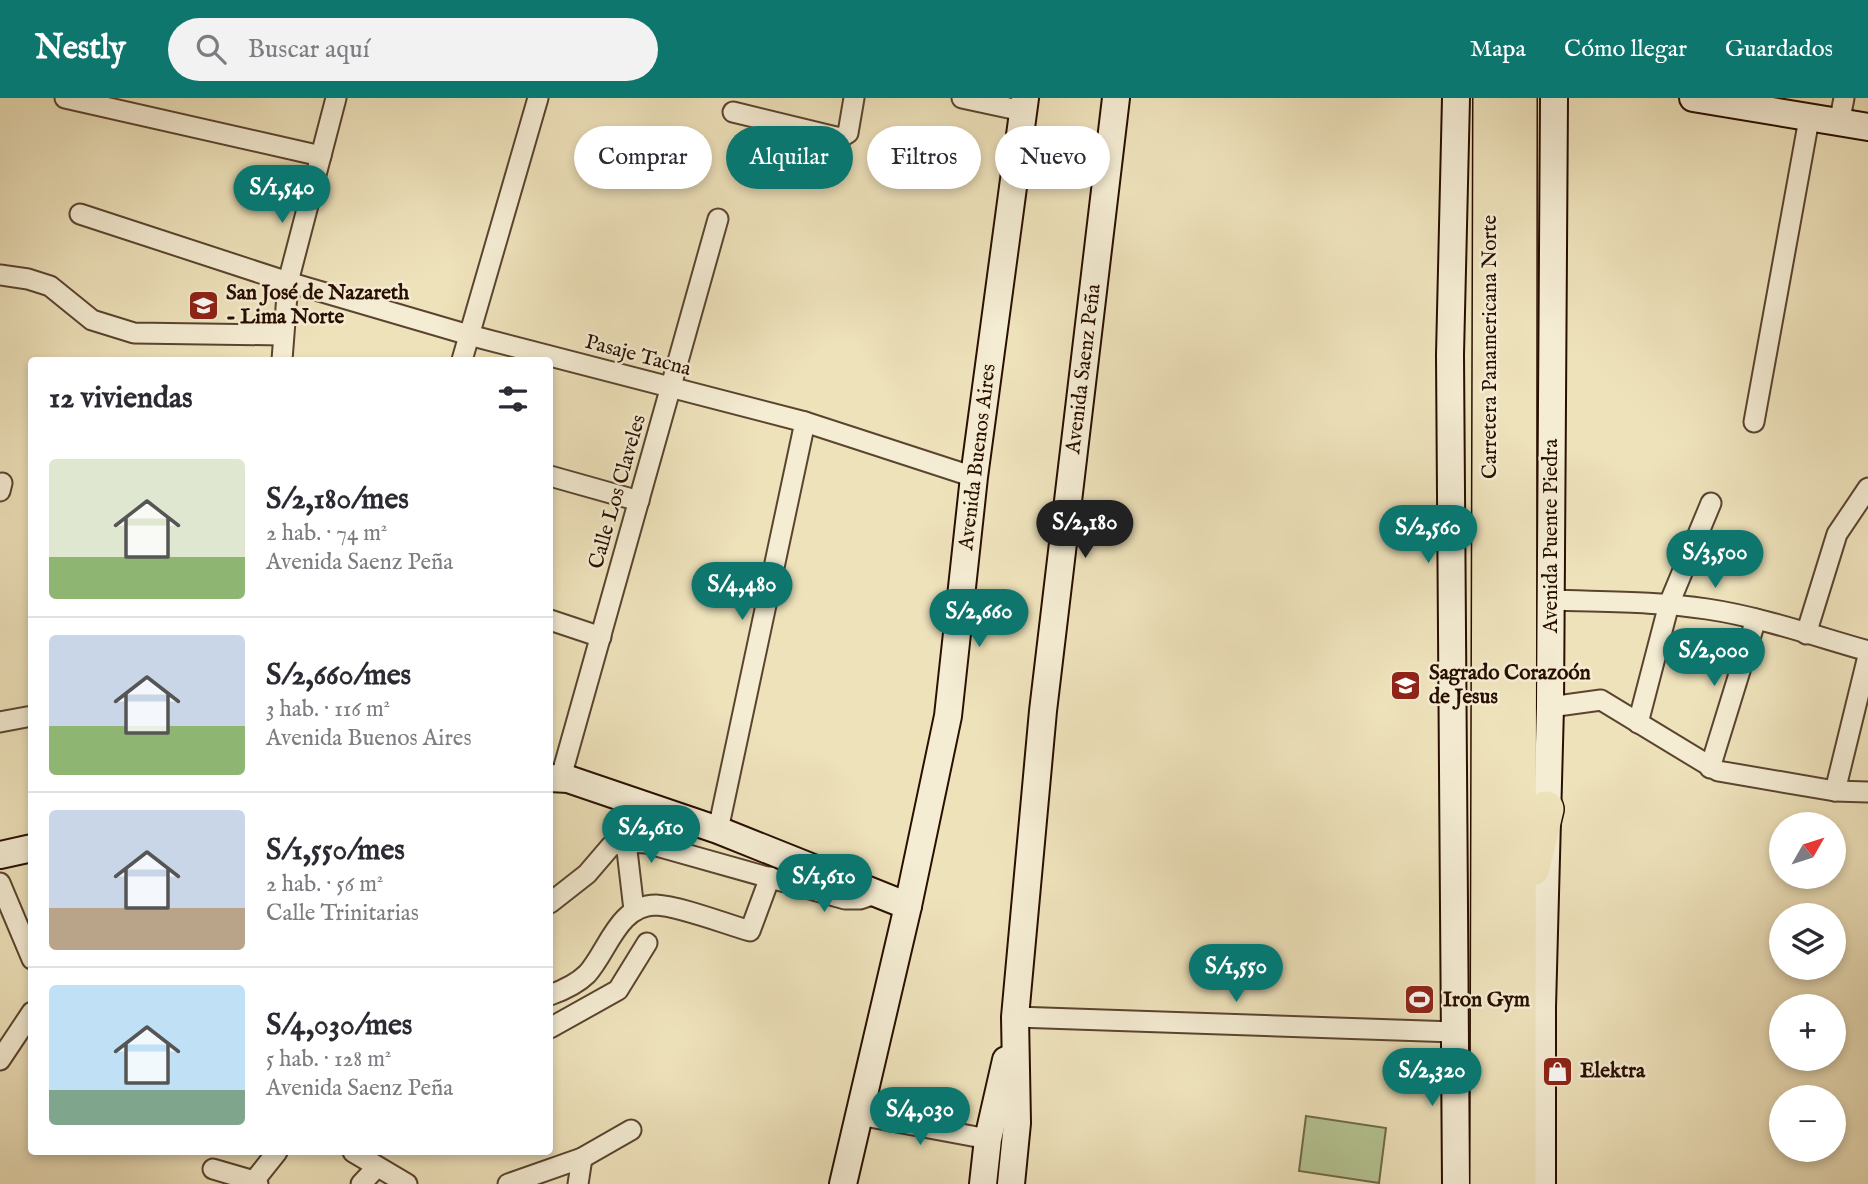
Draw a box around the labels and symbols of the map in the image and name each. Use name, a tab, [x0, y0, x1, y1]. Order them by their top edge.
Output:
pin: S/1,540	[217, 166, 347, 225]
street label: Carretera Panamericana Norte	[1477, 215, 1504, 479]
place label: San José de Nazareth - Lima Norte	[226, 280, 410, 331]
street label: Avenida Saenz Peña	[1060, 282, 1108, 456]
school or university icon: San José de Nazareth - Lima Norte	[186, 288, 220, 322]
street label: Pasaje Tacna	[582, 329, 695, 383]
street label: Avenida Buenos Aires	[953, 362, 1003, 553]
street label: Calle Los Claveles	[583, 412, 653, 572]
street label: Avenida Puente Piedra	[1538, 438, 1565, 634]
pin: S/2,180	[1020, 500, 1150, 560]
pin: S/2,560	[1363, 505, 1493, 565]
pin: S/3,500	[1650, 531, 1780, 590]
pin: S/4,480	[677, 562, 807, 622]
pin: S/2,660	[914, 589, 1044, 649]
pin: S/2,000	[1649, 628, 1779, 688]
place label: Sagrado Corazoón de Jesus	[1429, 660, 1591, 711]
school or university icon: Sagrado Corazoón de Jesus	[1389, 668, 1423, 702]
pin: S/2,610	[586, 806, 716, 865]
north arrow	[1769, 812, 1846, 889]
pin: S/1,610	[759, 854, 889, 914]
pin: S/1,550	[1171, 944, 1301, 1004]
sports icon: Iron Gym	[1403, 983, 1437, 1017]
place label: Iron Gym	[1443, 987, 1531, 1014]
pin: S/2,320	[1367, 1048, 1497, 1108]
shop icon: Elektra	[1540, 1054, 1574, 1088]
place label: Elektra	[1580, 1058, 1646, 1085]
pin: S/4,030	[855, 1088, 985, 1147]

